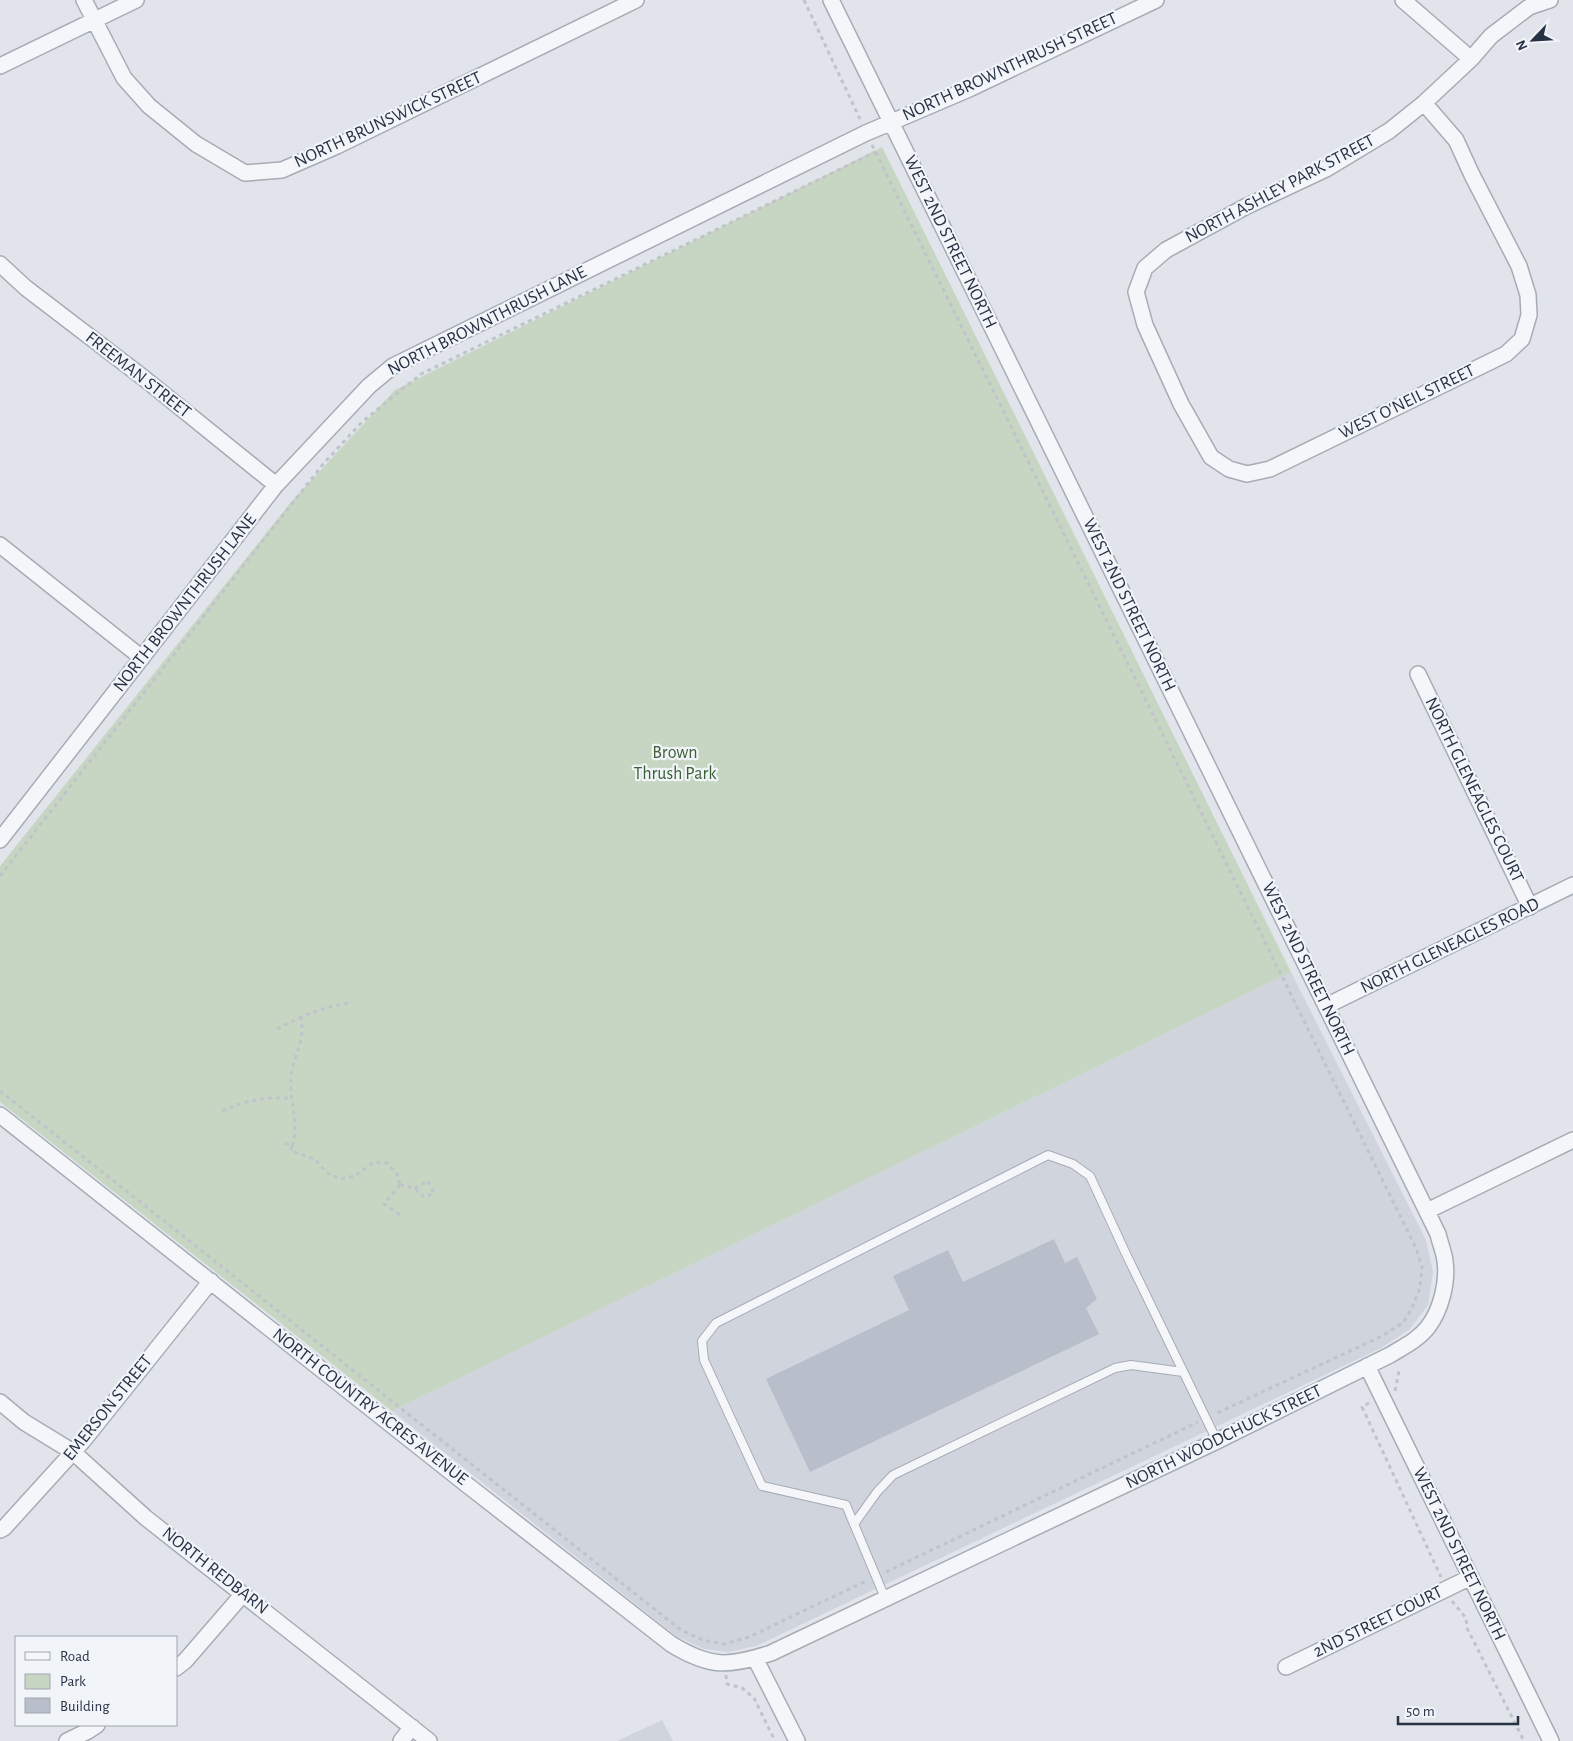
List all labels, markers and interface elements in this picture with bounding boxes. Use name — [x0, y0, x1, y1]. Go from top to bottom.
street label: NORTH BROWNTHRUSH STREET — [900, 9, 1120, 125]
north arrow — [1508, 15, 1558, 65]
text: N — [1514, 38, 1531, 52]
street label: NORTH BRUNSWICK STREET — [292, 69, 484, 171]
street label: NORTH ASHLEY PARK STREET — [1182, 131, 1378, 247]
street label: WEST 2ND STREET NORTH — [900, 153, 1000, 331]
street label: NORTH BROWNTHRUSH LANE — [385, 263, 589, 379]
street label: FREEMAN STREET — [82, 328, 194, 422]
street label: WEST O'NEIL STREET — [1336, 361, 1478, 443]
street label: NORTH BROWNTHRUSH LANE — [110, 510, 260, 695]
street label: WEST 2ND STREET NORTH — [1079, 516, 1179, 694]
street label: NORTH GLENEAGLES COURT — [1421, 695, 1527, 886]
park label: Brown Thrush Park — [634, 744, 717, 783]
street label: WEST 2ND STREET NORTH — [1258, 880, 1358, 1058]
street label: NORTH GLENEAGLES ROAD — [1358, 895, 1542, 997]
street label: NORTH COUNTRY ACRES AVENUE — [269, 1325, 471, 1489]
street label: EMERSON STREET — [60, 1352, 156, 1464]
street label: NORTH WOODCHUCK STREET — [1123, 1382, 1325, 1492]
street label: WEST 2ND STREET NORTH — [1409, 1465, 1509, 1643]
street label: NORTH REDBARN — [158, 1524, 272, 1618]
street label: 2ND STREET COURT — [1310, 1583, 1446, 1661]
legend — [15, 1636, 178, 1726]
text: Road — [60, 1649, 90, 1664]
text: Park — [60, 1674, 86, 1689]
scale bar — [1398, 1694, 1518, 1726]
text: Building — [60, 1699, 110, 1714]
text: 50 m — [1406, 1704, 1435, 1719]

